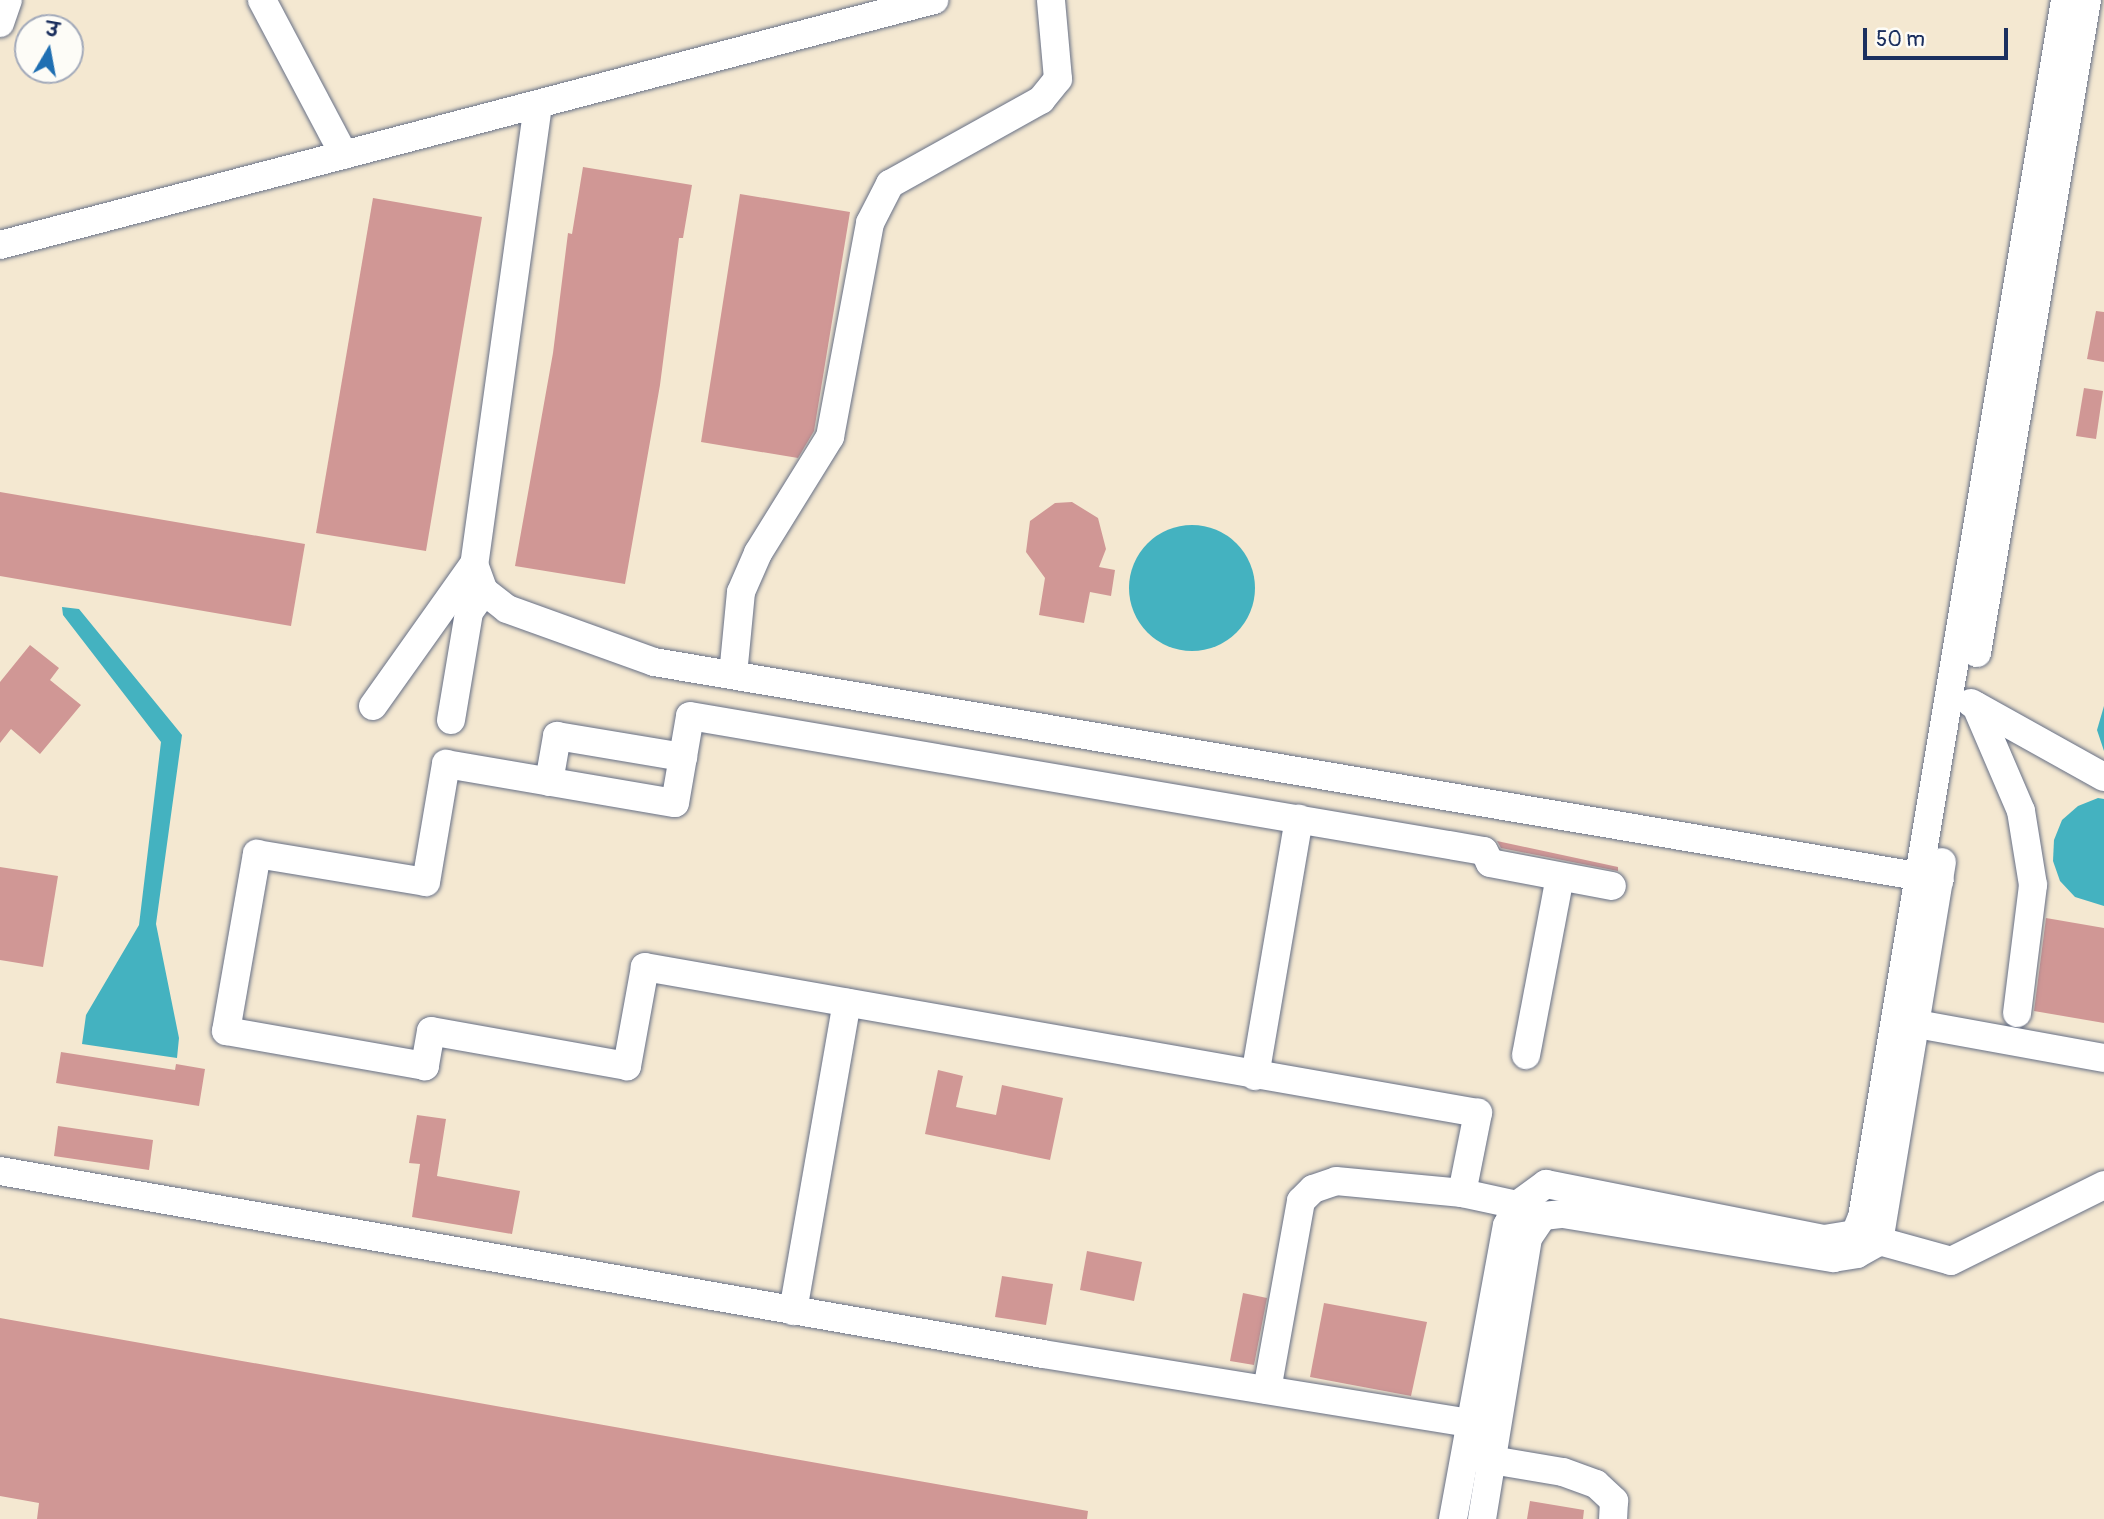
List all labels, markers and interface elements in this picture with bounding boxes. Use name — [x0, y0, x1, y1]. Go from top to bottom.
north arrow — [14, 14, 84, 84]
scale bar — [1866, 14, 2011, 58]
text: उ — [44, 17, 61, 43]
text: 50 m — [1876, 26, 1925, 53]

